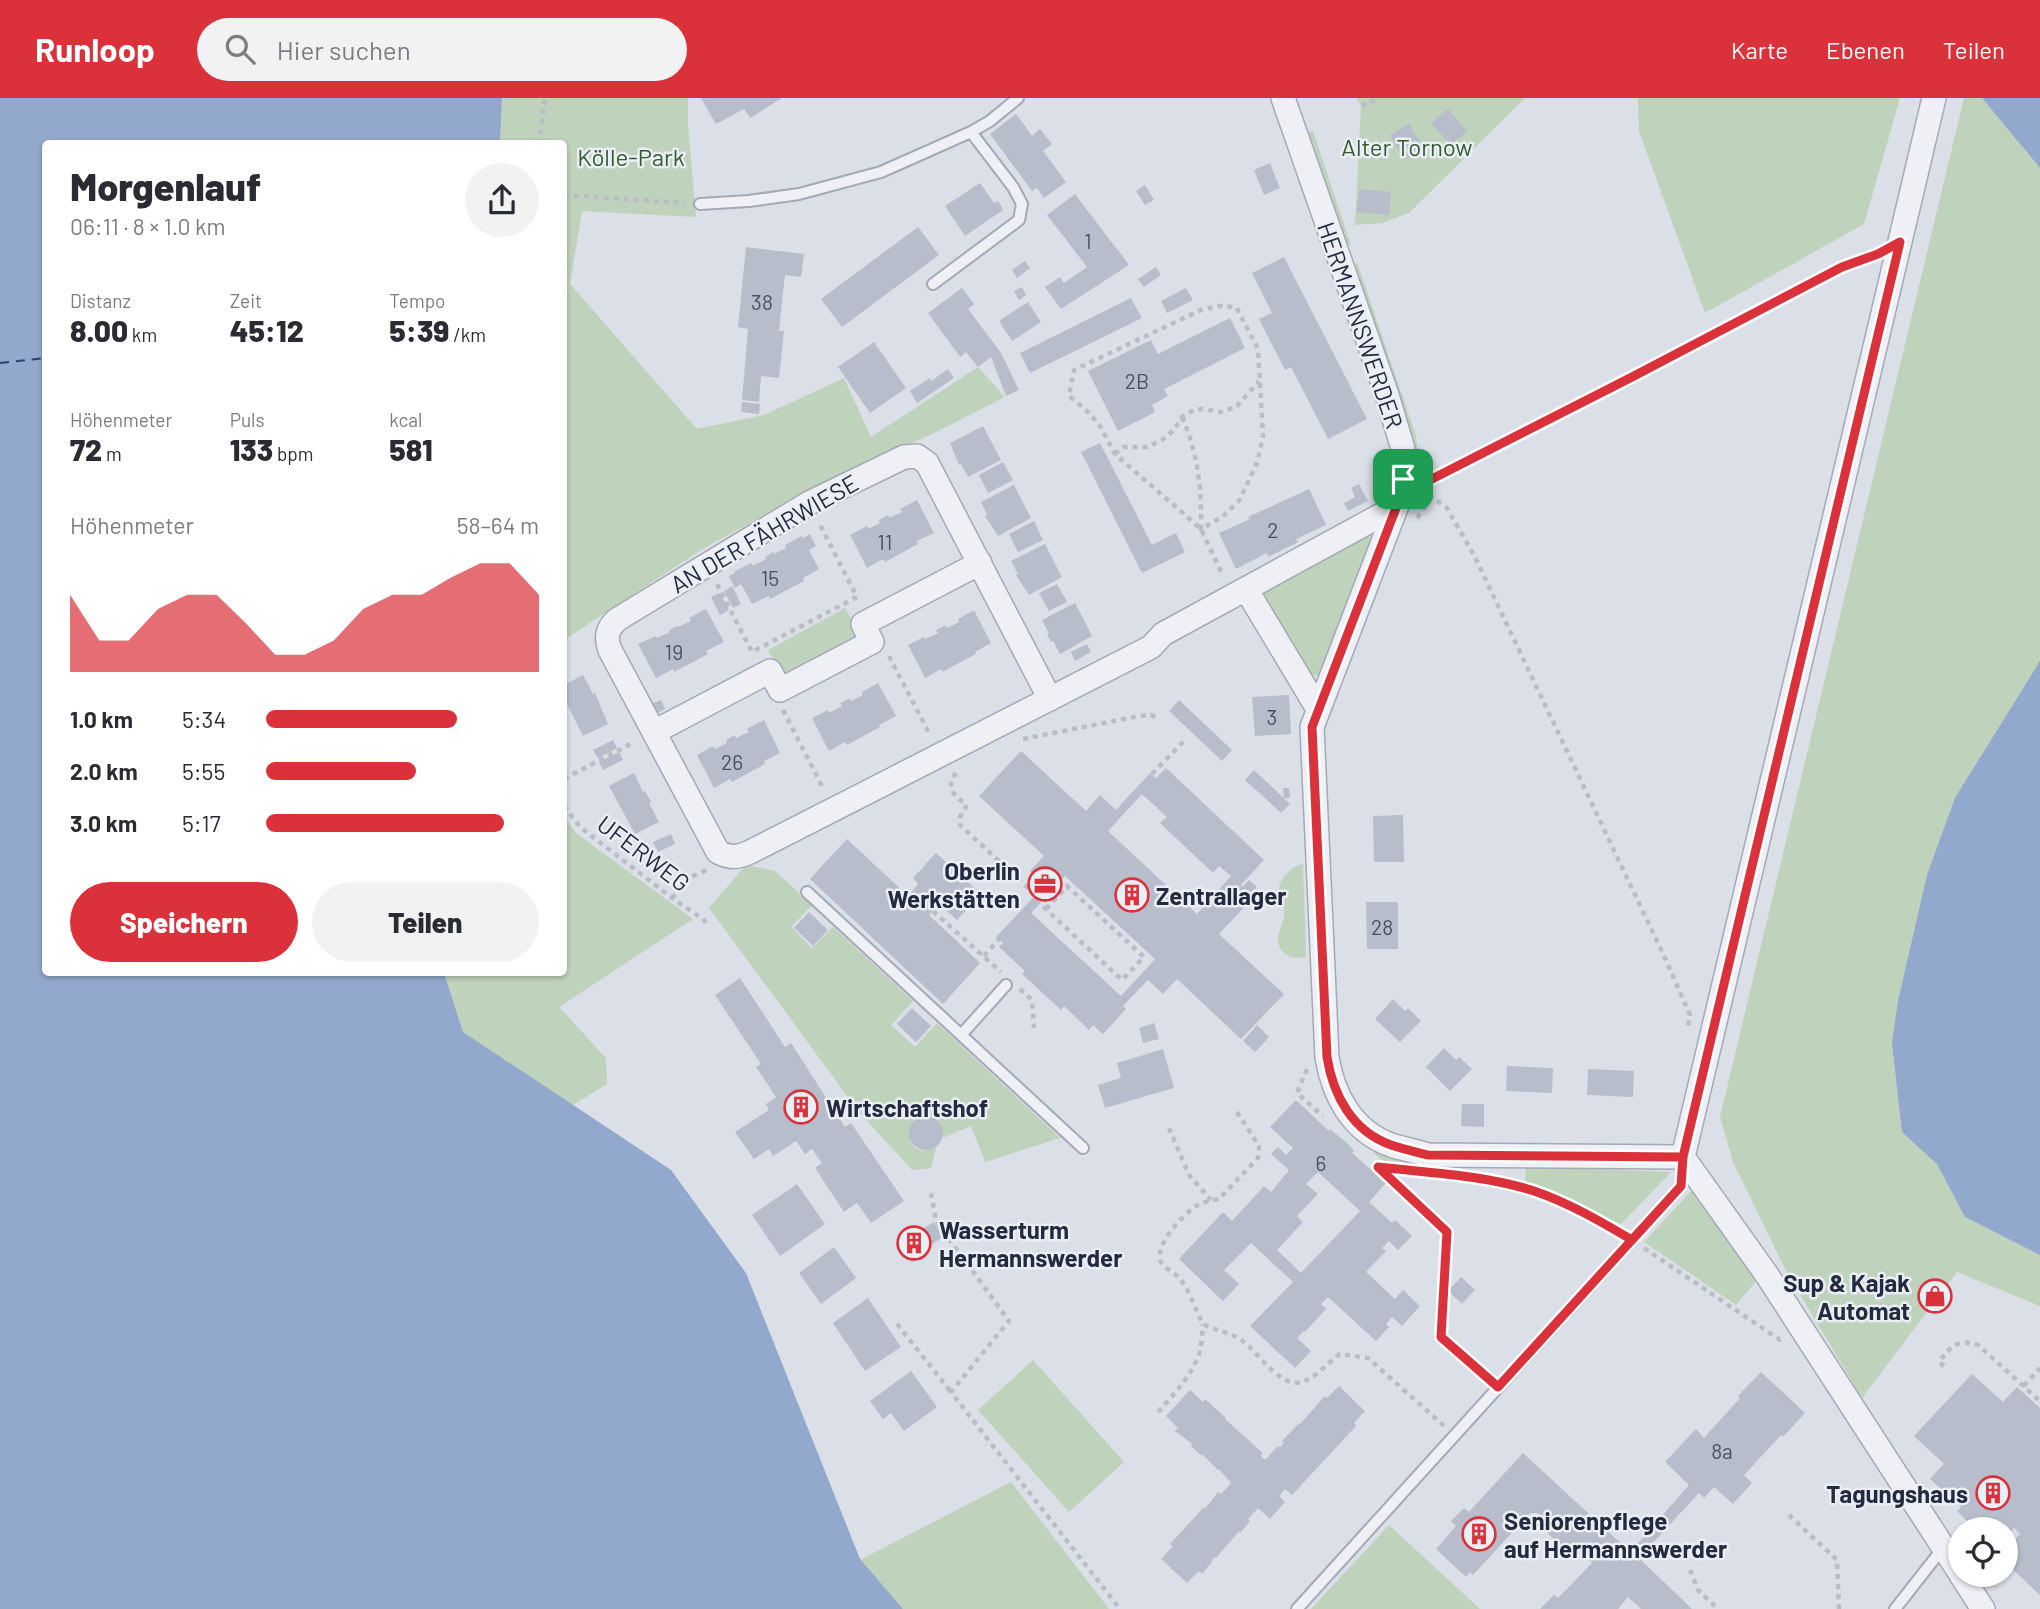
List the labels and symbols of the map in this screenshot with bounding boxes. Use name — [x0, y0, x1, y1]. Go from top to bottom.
park label: Alter Tornow — [1341, 132, 1473, 161]
park label: Kölle-Park — [577, 142, 685, 171]
street label: HERMANNSWERDER — [1312, 218, 1410, 432]
house number: 1 — [1084, 228, 1092, 253]
house number: 38 — [751, 289, 773, 314]
house number: 2B — [1125, 368, 1149, 393]
pin — [1373, 449, 1433, 509]
street label: AN DER FÄHRWIESE — [665, 467, 863, 599]
house number: 2 — [1267, 517, 1279, 542]
house number: 11 — [878, 529, 892, 554]
house number: 15 — [761, 565, 779, 590]
house number: 19 — [665, 639, 683, 664]
house number: 3 — [1267, 704, 1277, 729]
house number: 26 — [721, 749, 743, 774]
street label: UFERWEG — [592, 809, 696, 897]
place label: Oberlin Werkstätten — [887, 856, 1020, 913]
office icon: Oberlin Werkstätten — [1026, 865, 1064, 903]
building icon: Zentrallager — [1113, 876, 1151, 914]
place label: Zentrallager — [1156, 881, 1286, 910]
house number: 28 — [1371, 914, 1393, 939]
building icon: Wirtschaftshof — [782, 1088, 820, 1126]
place label: Wirtschaftshof — [826, 1093, 988, 1122]
house number: 6 — [1316, 1150, 1326, 1175]
place label: Wasserturm Hermannswerder — [939, 1215, 1122, 1272]
building icon: Wasserturm Hermannswerder — [895, 1224, 933, 1262]
place label: Sup & Kajak Automat — [1783, 1268, 1910, 1325]
shop icon: Sup & Kajak Automat — [1916, 1277, 1954, 1315]
house number: 8a — [1711, 1438, 1733, 1463]
building icon: Tagungshaus — [1974, 1474, 2012, 1512]
place label: Tagungshaus — [1826, 1479, 1968, 1508]
place label: Seniorenpflege auf Hermannswerder — [1504, 1506, 1727, 1563]
building icon: Seniorenpflege auf Hermannswerder — [1460, 1515, 1498, 1553]

